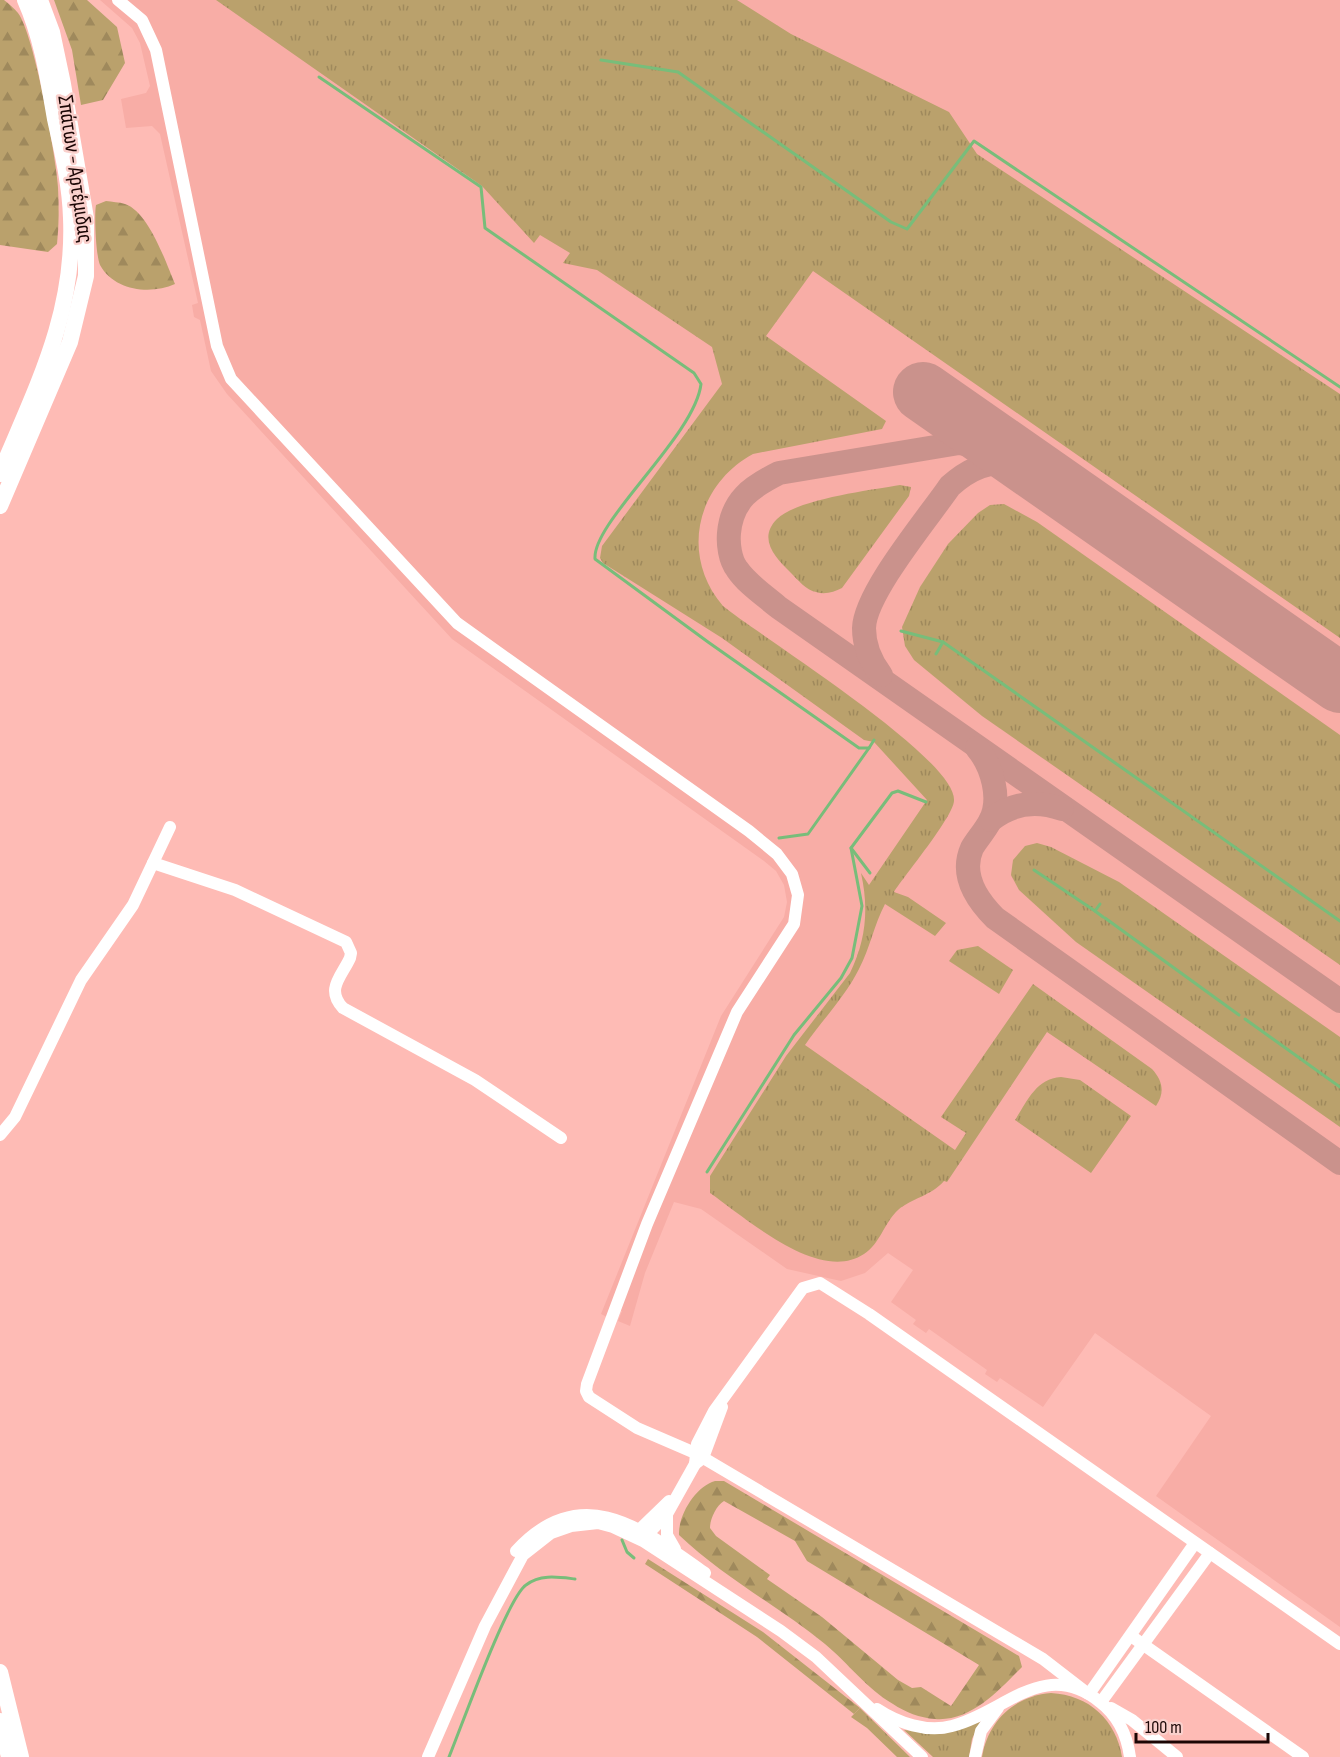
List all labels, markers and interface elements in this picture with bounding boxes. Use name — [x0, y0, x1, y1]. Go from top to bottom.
street label: Σπάτων - Αρτέμιδας — [51, 94, 99, 244]
scale bar — [1136, 1706, 1268, 1744]
text: 100 m — [1145, 1717, 1182, 1738]

